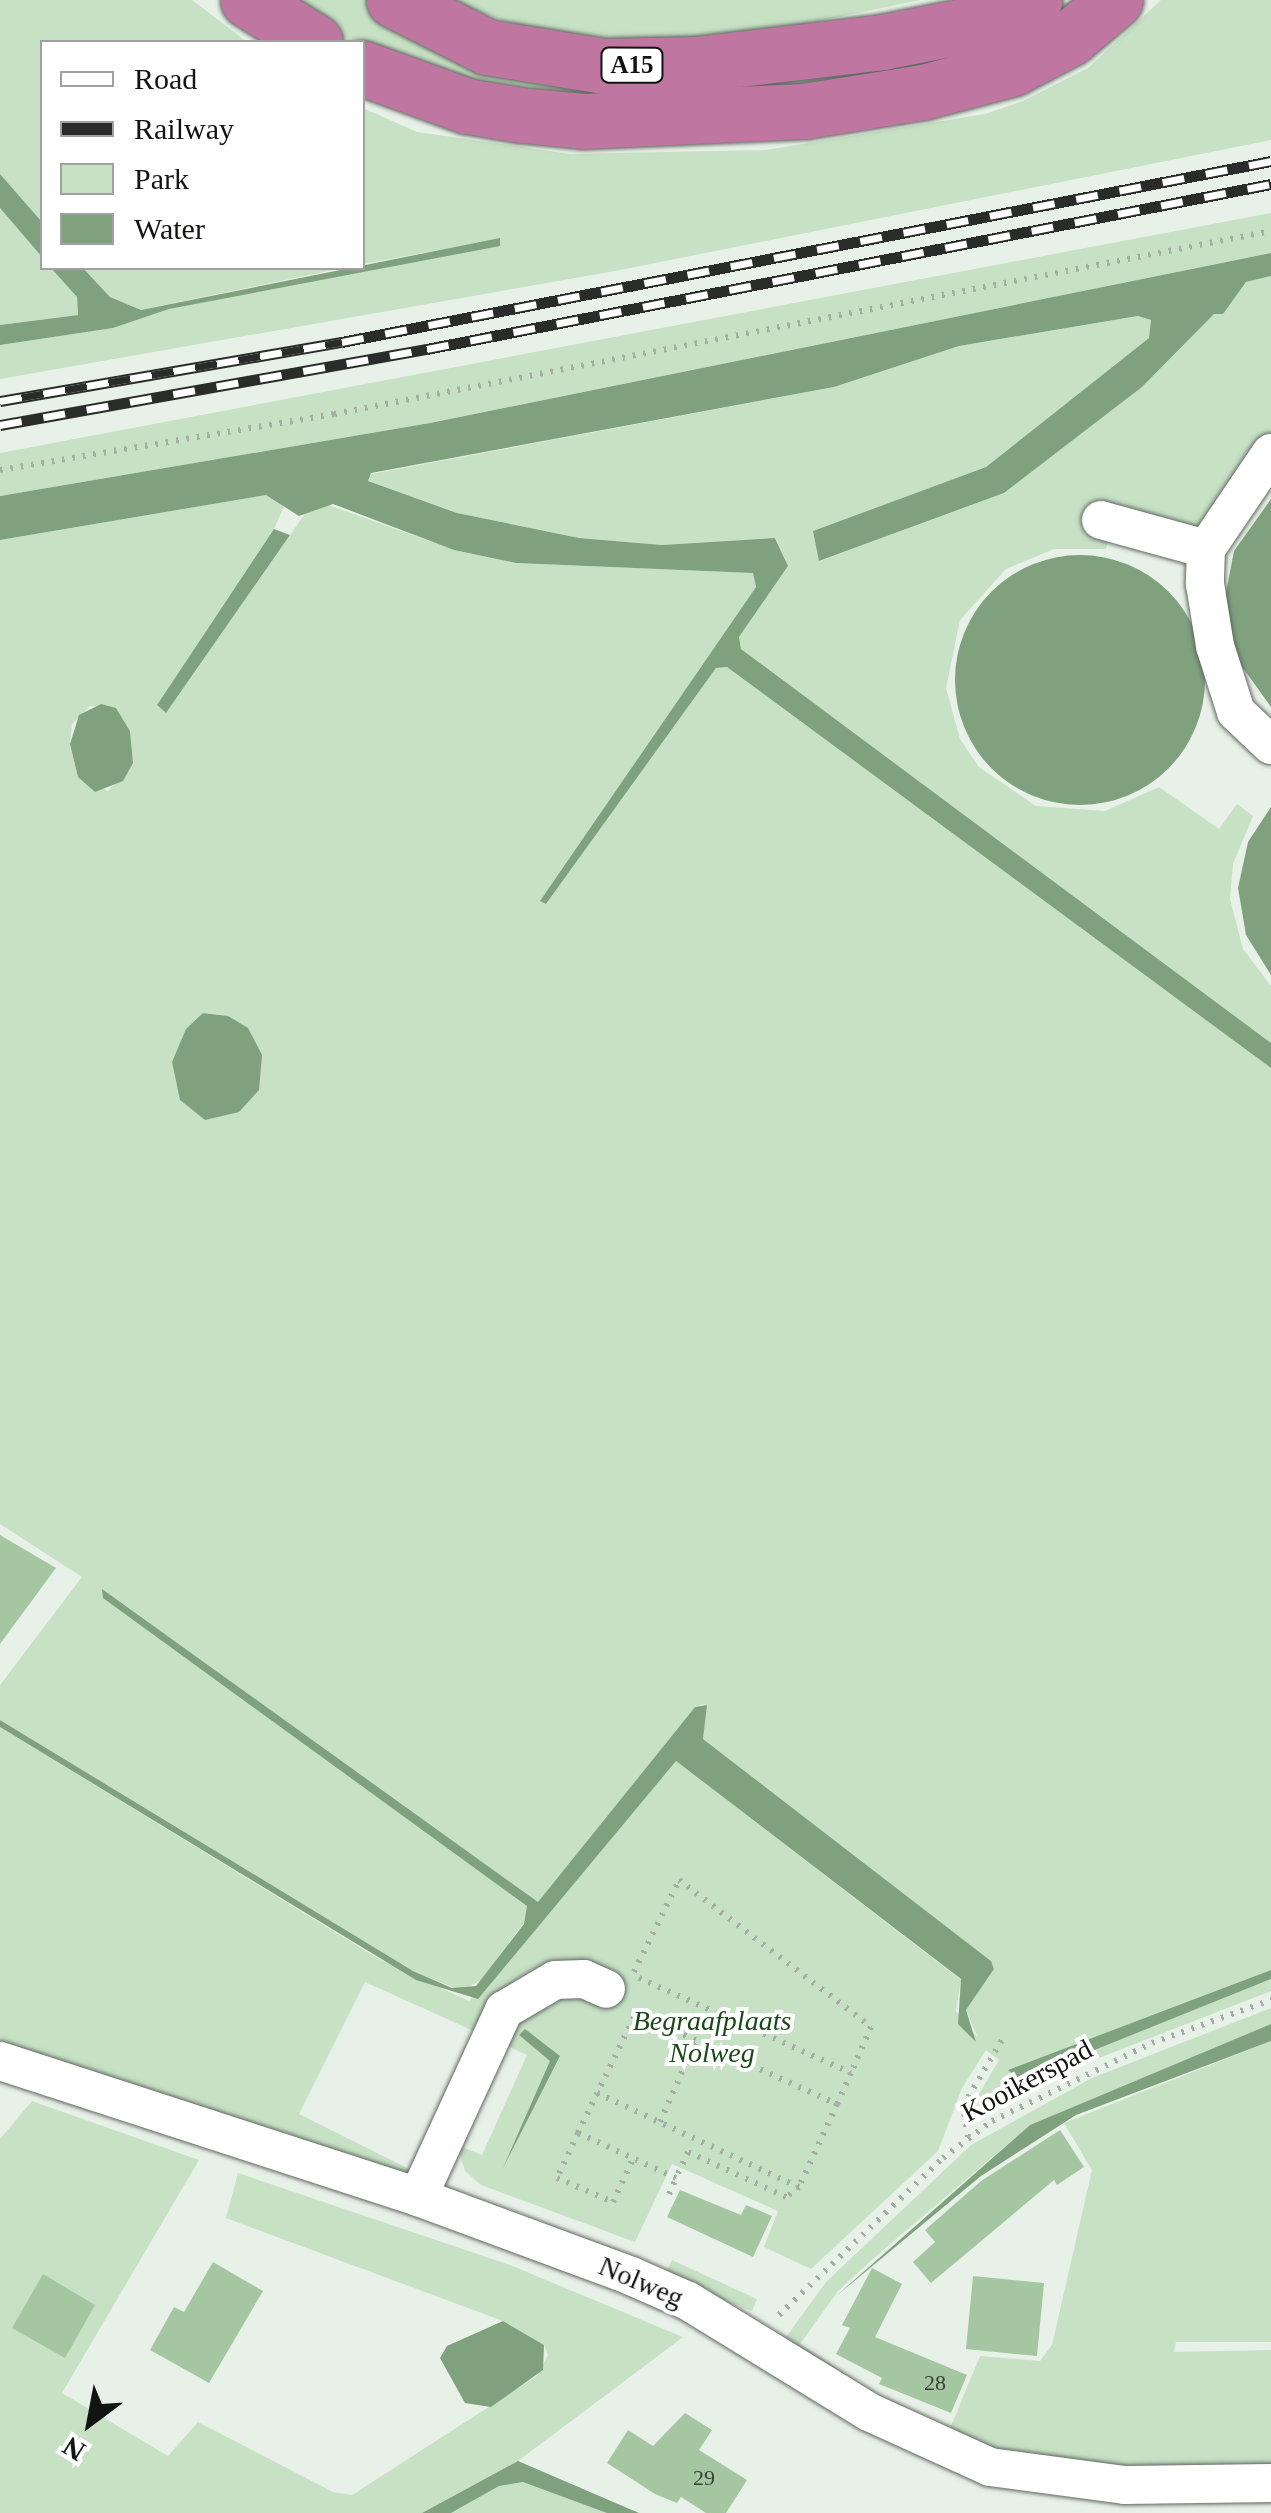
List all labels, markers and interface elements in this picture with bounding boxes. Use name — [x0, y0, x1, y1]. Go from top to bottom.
legend — [40, 40, 365, 270]
road number: A15 — [600, 45, 664, 85]
text: Road — [134, 62, 197, 95]
text: Railway — [134, 112, 234, 145]
text: Park — [134, 162, 189, 195]
text: Water — [134, 212, 205, 245]
park label: Begraafplaats Nolweg — [633, 2004, 791, 2070]
street label: Kooikerspad — [956, 2033, 1098, 2129]
street label: Nolweg — [594, 2249, 688, 2315]
house number: 28 — [924, 2370, 946, 2396]
north arrow — [40, 2373, 140, 2473]
text: N — [57, 2430, 91, 2467]
house number: 29 — [693, 2465, 715, 2491]

